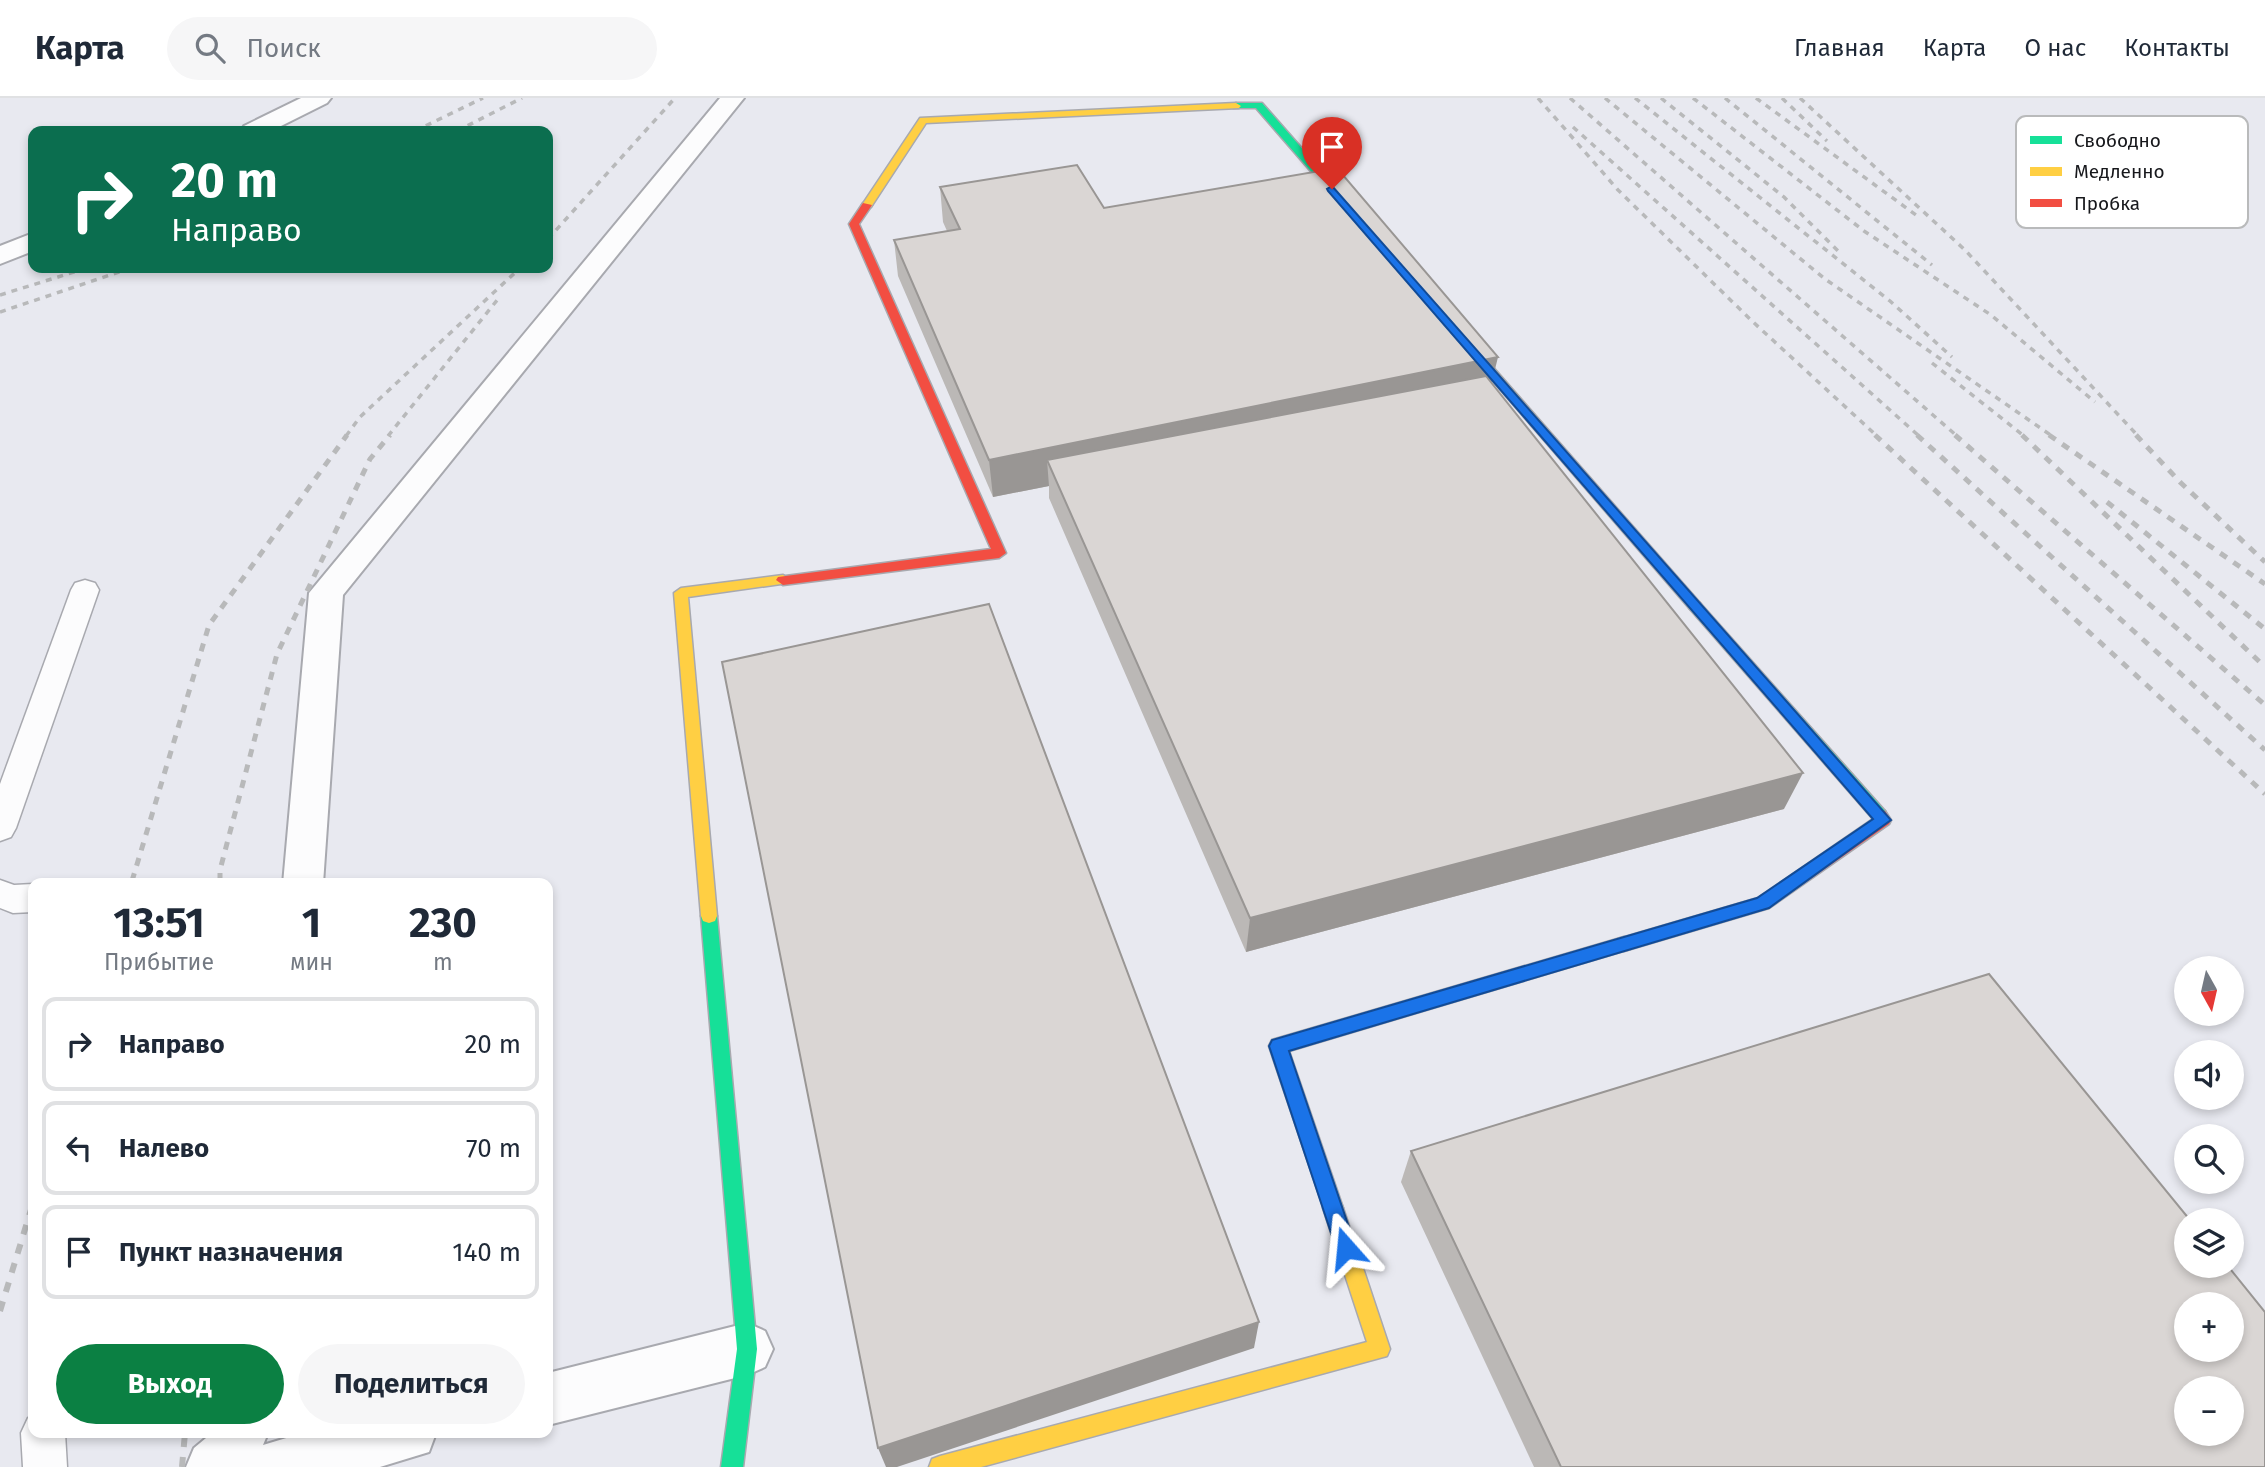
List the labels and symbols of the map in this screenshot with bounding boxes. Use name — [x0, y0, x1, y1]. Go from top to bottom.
legend — [2016, 116, 2248, 228]
pin — [1302, 117, 1362, 189]
text: Свободно — [2074, 129, 2161, 152]
text: Медленно — [2074, 160, 2165, 183]
text: Пробка — [2074, 192, 2140, 215]
north arrow — [2174, 956, 2244, 1026]
position arrow — [1309, 1211, 1383, 1285]

